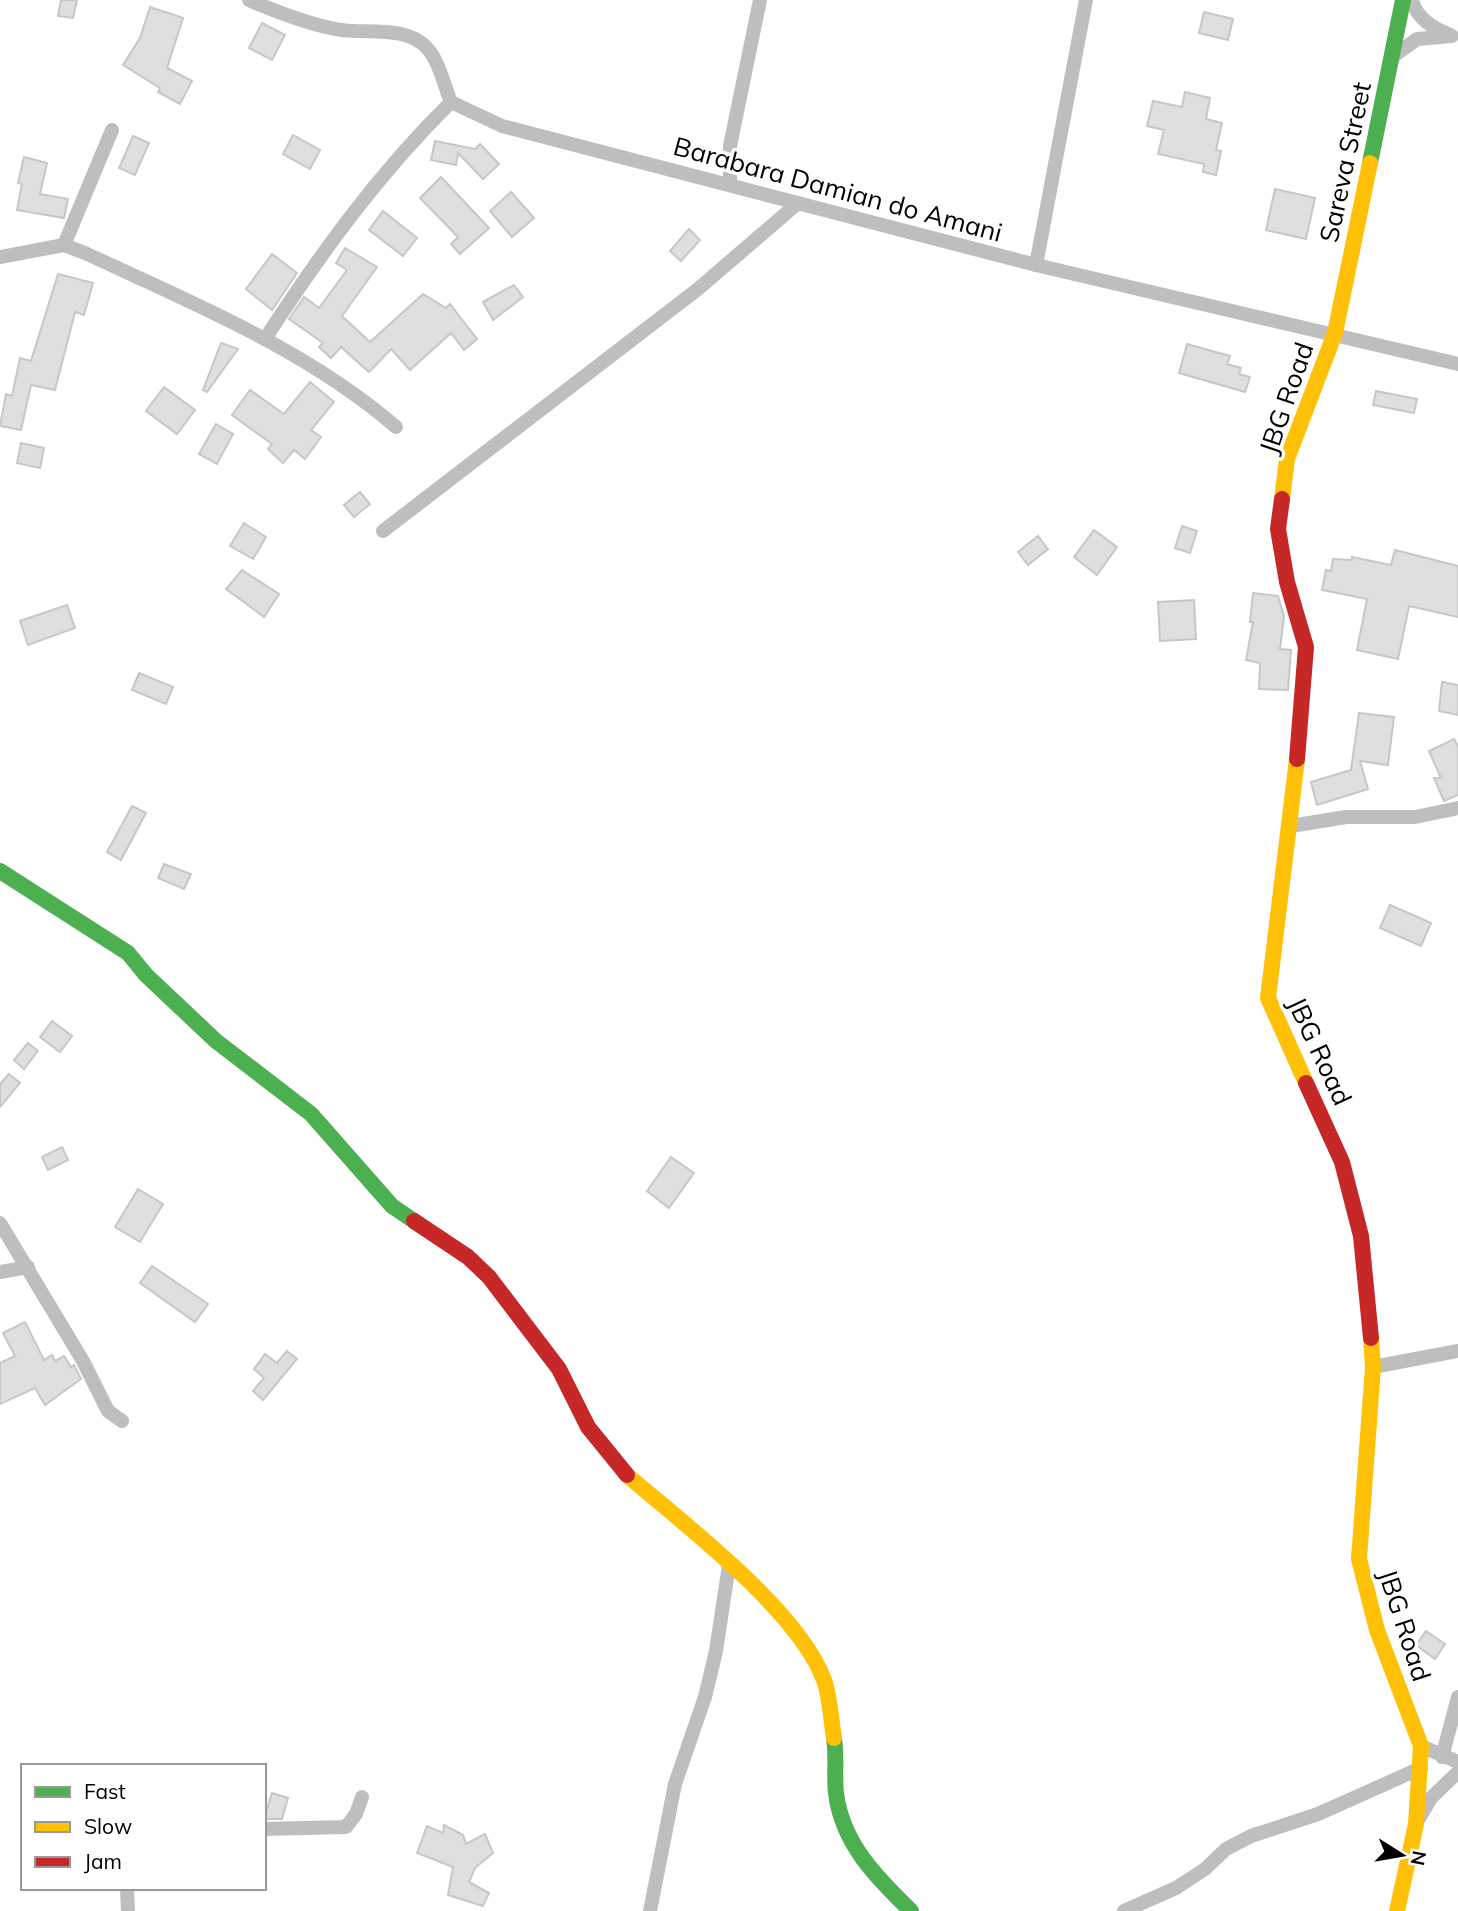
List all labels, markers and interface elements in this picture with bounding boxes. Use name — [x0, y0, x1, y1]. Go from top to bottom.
street label: Sareva Street — [1312, 79, 1378, 245]
street label: Barabara Damian do Amani — [670, 129, 1006, 249]
street label: JBG Road — [1252, 338, 1320, 458]
street label: JBG Road — [1281, 992, 1359, 1110]
street label: JBG Road — [1371, 1565, 1439, 1685]
legend — [21, 1764, 266, 1890]
text: Fast — [84, 1778, 126, 1804]
text: Slow — [84, 1813, 132, 1839]
north arrow — [1367, 1820, 1437, 1890]
text: Jam — [84, 1848, 122, 1874]
text: N — [1406, 1849, 1432, 1868]

